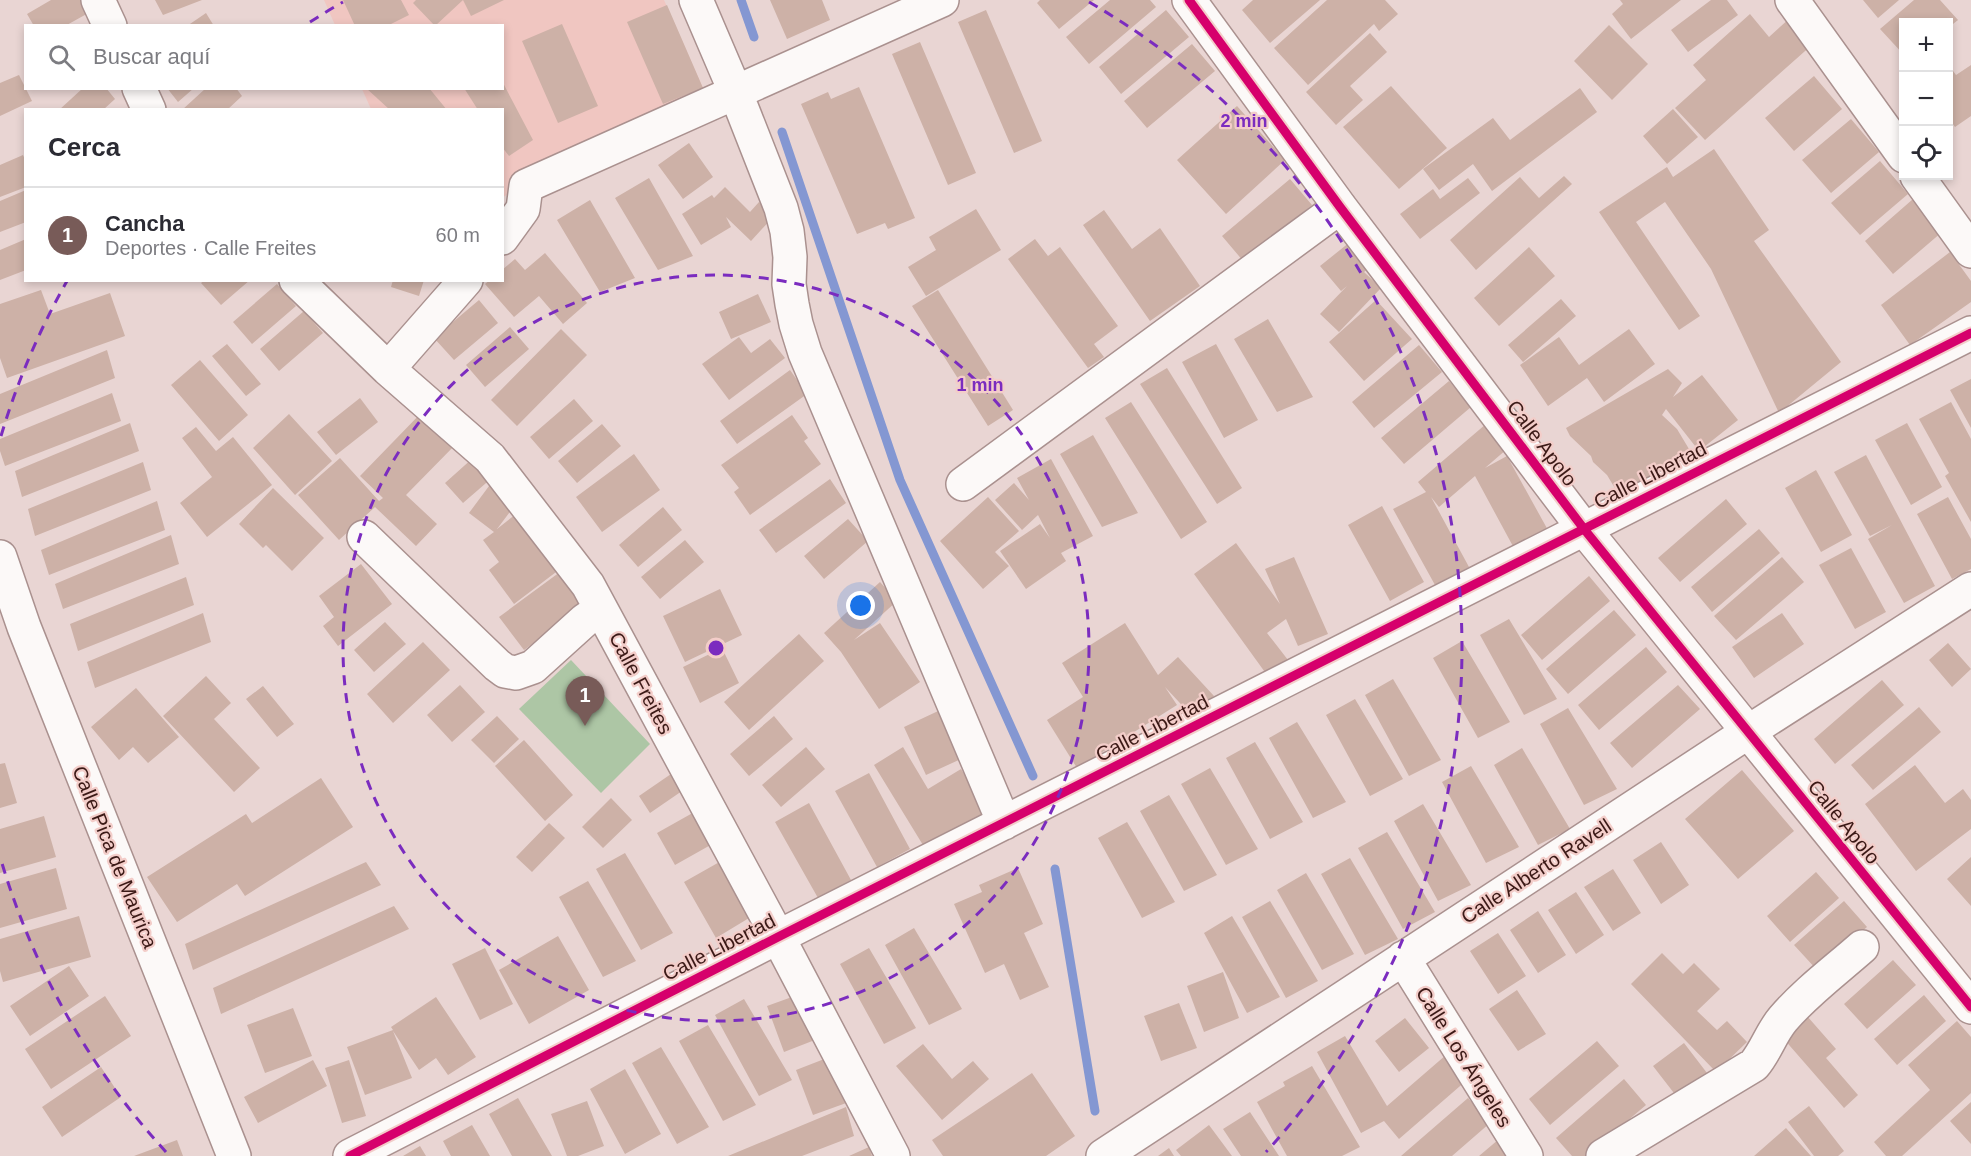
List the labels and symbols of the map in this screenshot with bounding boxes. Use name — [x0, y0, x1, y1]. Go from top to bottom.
text: 2 min — [1220, 111, 1268, 131]
text: 1 min — [956, 375, 1004, 395]
street label: Calle Apolo — [1503, 396, 1581, 490]
street label: Calle Libertad — [1590, 437, 1710, 513]
your location — [846, 591, 875, 620]
street label: Calle Freites — [605, 628, 677, 738]
centre of rings — [706, 638, 726, 658]
pin: 1 — [566, 676, 604, 726]
street label: Calle Libertad — [1092, 690, 1212, 766]
street label: Calle Pica de Maurica — [68, 763, 162, 952]
street label: Calle Apolo — [1804, 776, 1884, 868]
street label: Calle Alberto Ravell — [1457, 814, 1615, 928]
street label: Calle Libertad — [659, 909, 779, 985]
street label: Calle Los Ángeles — [1412, 983, 1516, 1131]

